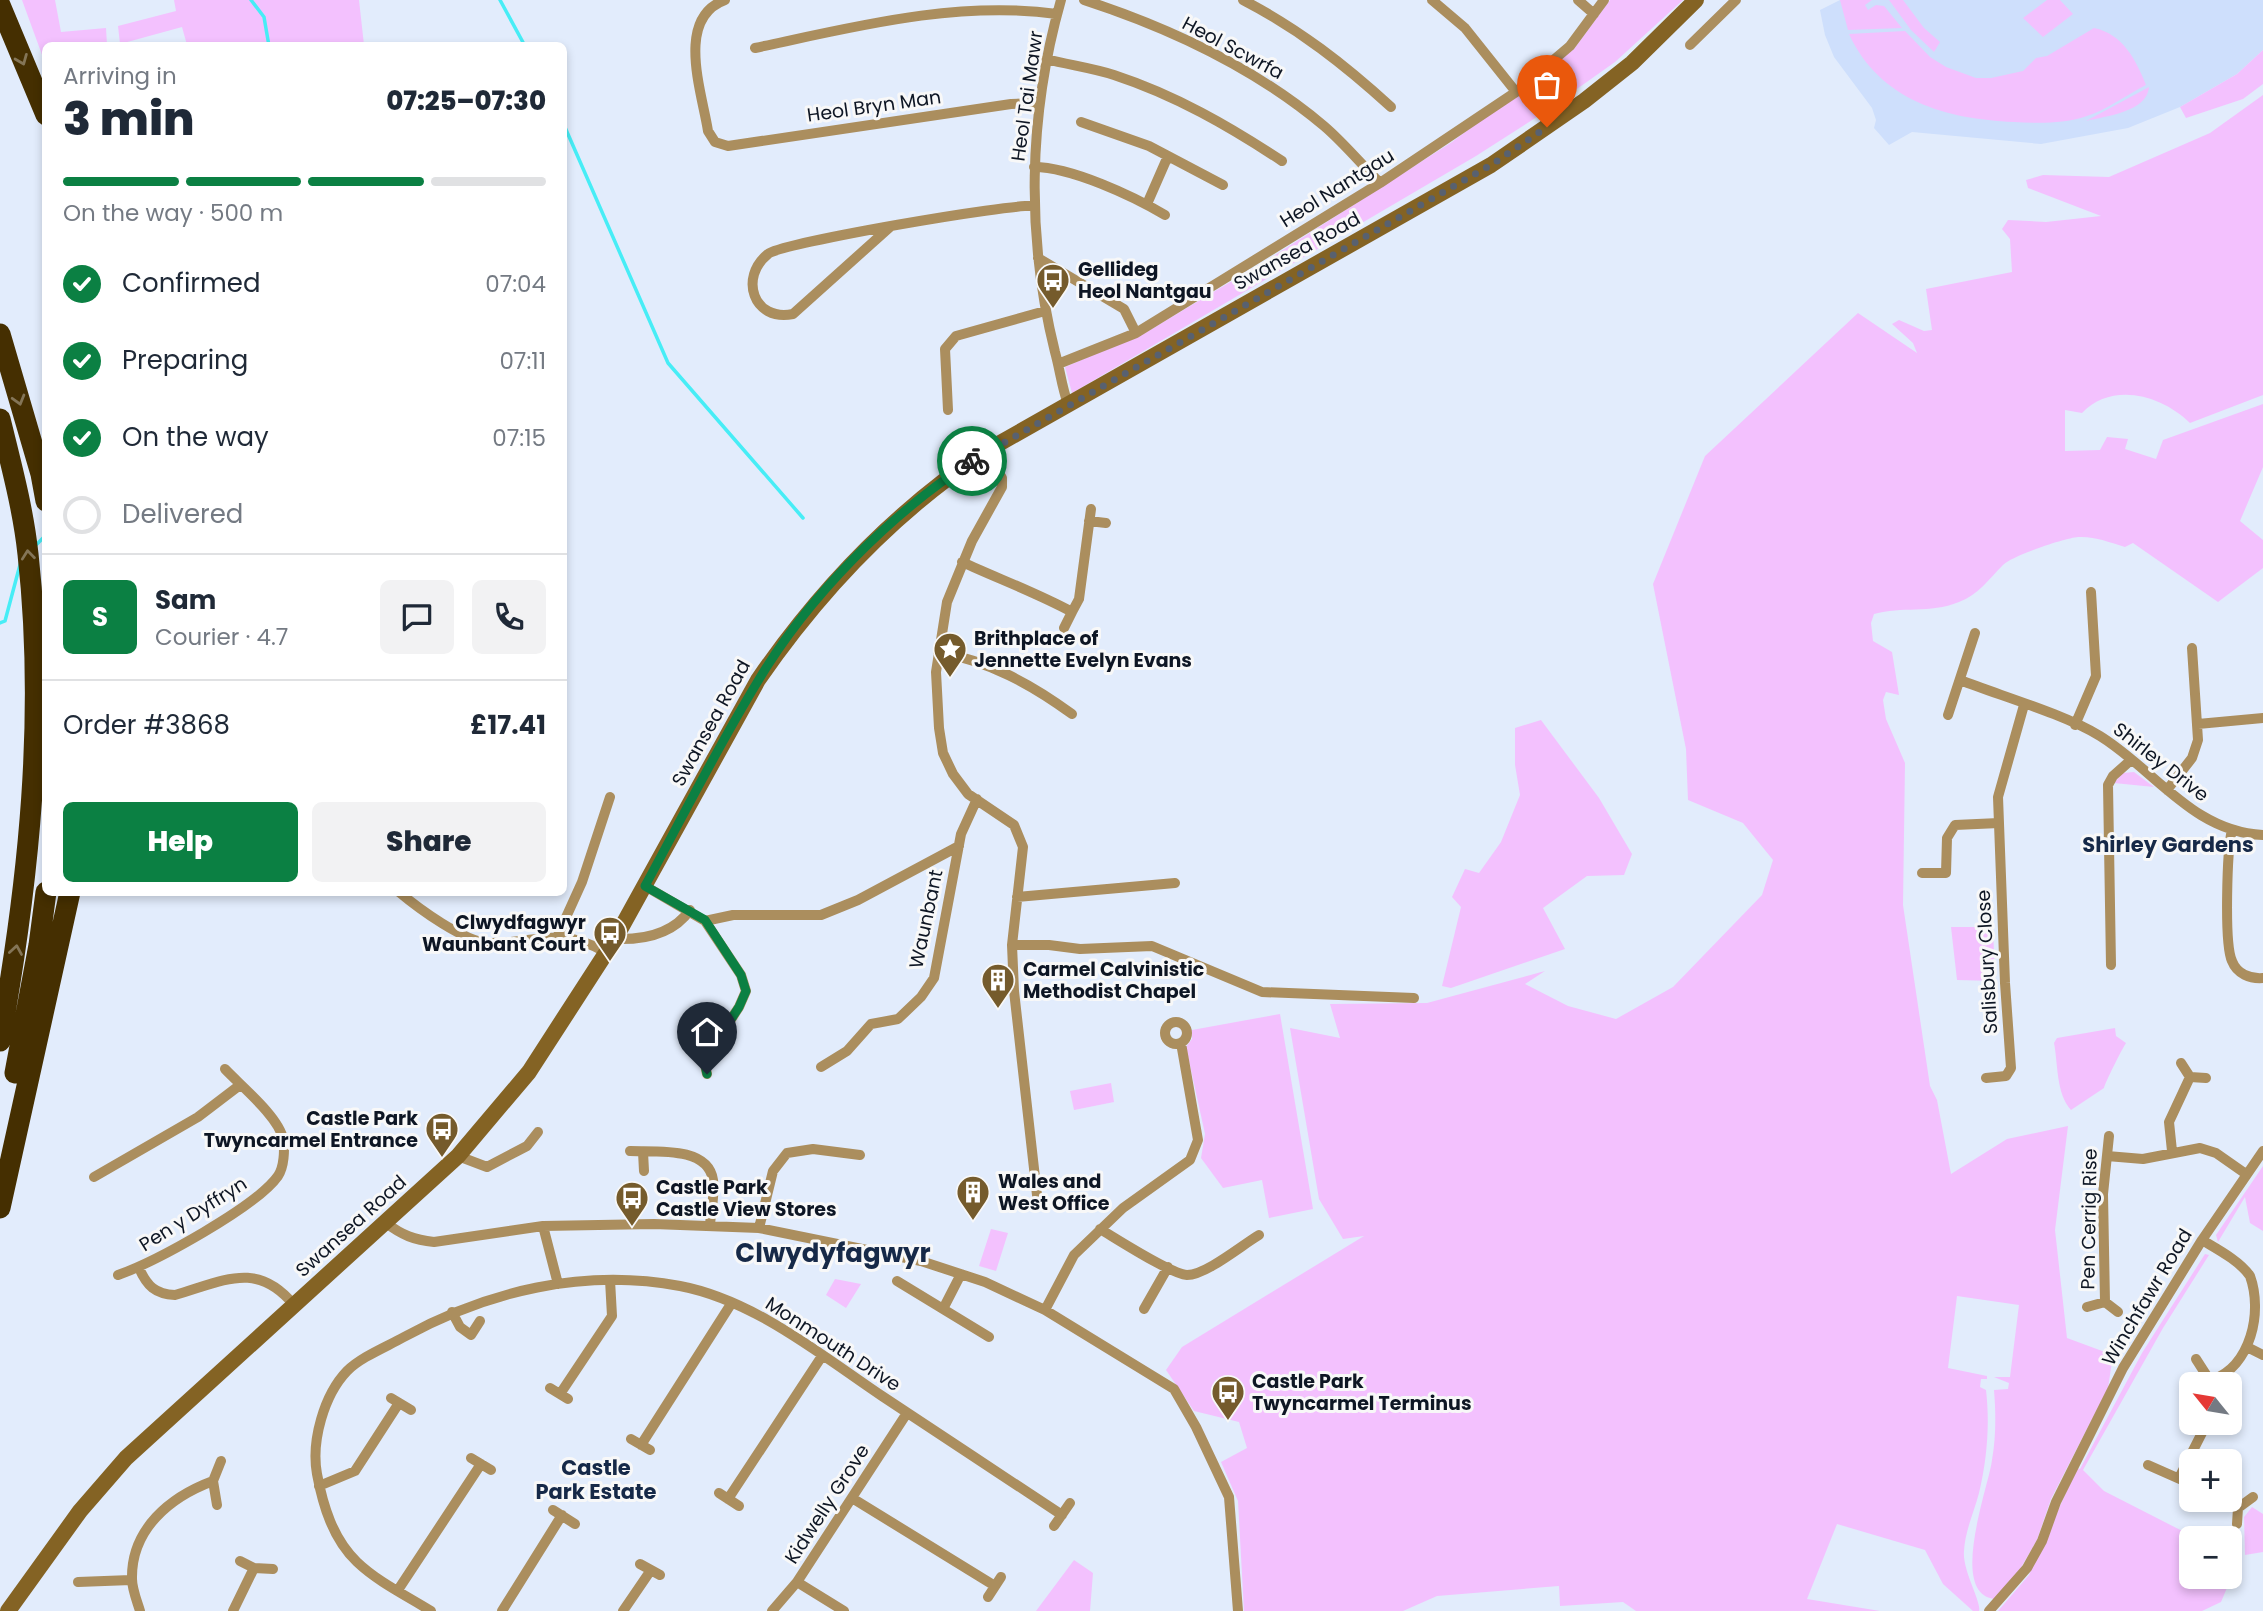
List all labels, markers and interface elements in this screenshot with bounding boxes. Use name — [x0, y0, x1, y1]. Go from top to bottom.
street label: Heol Scwrfa — [1178, 10, 1288, 86]
street label: Heol Tai Mawr — [1004, 29, 1050, 163]
one-way arrow — [14, 53, 28, 65]
pin — [1517, 55, 1577, 127]
text: Arriving in — [63, 60, 177, 92]
icon: bag — [1528, 66, 1566, 104]
text: 07:25–07:30 — [386, 83, 546, 119]
street label: Heol Bryn Man — [805, 83, 943, 129]
text: 3 min — [63, 87, 195, 151]
street label: Heol Nantgau — [1275, 142, 1399, 234]
text: On the way · 500 m — [63, 197, 283, 229]
street label: Swansea Road — [1229, 205, 1365, 297]
place label: Gellideg Heol Nantgau — [1078, 256, 1212, 305]
bus stop icon: Gellideg Heol Nantgau — [1034, 261, 1072, 310]
icon: check — [63, 265, 101, 303]
text: Confirmed — [122, 265, 260, 301]
text: 07:04 — [485, 268, 546, 300]
icon: check — [63, 342, 101, 380]
text: Preparing — [122, 342, 248, 378]
text: 07:11 — [499, 345, 546, 377]
one-way arrow — [11, 393, 26, 405]
icon: check — [63, 419, 101, 457]
text: On the way — [122, 419, 269, 455]
text: 07:15 — [492, 422, 546, 454]
courier — [937, 426, 1007, 496]
icon: bike — [953, 442, 991, 480]
text: Delivered — [122, 496, 243, 532]
one-way arrow — [20, 549, 35, 561]
button: chat — [380, 580, 454, 654]
button: phone — [472, 580, 546, 654]
text: Sam — [155, 582, 216, 618]
text: S — [92, 599, 108, 635]
text: Courier · 4.7 — [155, 621, 288, 653]
place label: Brithplace of Jennette Evelyn Evans — [974, 625, 1192, 674]
place icon: Brithplace of Jennette Evelyn Evans — [931, 630, 969, 679]
street label: Swansea Road — [665, 655, 757, 791]
text: Order #3868 — [63, 707, 230, 743]
text: £17.41 — [470, 707, 546, 743]
street label: Shirley Drive — [2107, 716, 2215, 808]
button: Help — [63, 802, 298, 882]
button: Share — [312, 802, 546, 882]
district label: Shirley Gardens — [2082, 830, 2254, 859]
street label: Waunbant — [902, 867, 950, 971]
street label: Salisbury Close — [1970, 889, 2004, 1035]
place label: Clwydfagwyr Waunbant Court — [422, 909, 586, 958]
bus stop icon: Clwydfagwyr Waunbant Court — [591, 914, 629, 963]
one-way arrow — [8, 944, 23, 956]
place label: Carmel Calvinistic Methodist Chapel — [1023, 956, 1204, 1005]
building icon: Carmel Calvinistic Methodist Chapel — [979, 961, 1017, 1010]
pin — [677, 1002, 737, 1074]
icon: home — [688, 1013, 726, 1051]
place label: Castle Park Twyncarmel Entrance — [204, 1105, 418, 1154]
bus stop icon: Castle Park Twyncarmel Entrance — [423, 1110, 461, 1159]
street label: Pen Cerrig Rise — [2074, 1148, 2104, 1290]
place label: Wales and West Office — [998, 1168, 1110, 1217]
street label: Swansea Road — [290, 1169, 412, 1283]
street label: Pen y Dyffryn — [134, 1170, 252, 1258]
building icon: Wales and West Office — [954, 1173, 992, 1222]
place label: Castle Park Castle View Stores — [656, 1174, 837, 1223]
bus stop icon: Castle Park Castle View Stores — [613, 1179, 651, 1228]
street label: Winchfawr Road — [2095, 1223, 2199, 1371]
district label: Clwydyfagwyr — [735, 1235, 931, 1271]
street label: Monmouth Drive — [760, 1290, 906, 1398]
place label: Castle Park Twyncarmel Terminus — [1252, 1368, 1472, 1417]
north arrow — [2179, 1372, 2242, 1435]
map controls — [2179, 1372, 2242, 1589]
bus stop icon: Castle Park Twyncarmel Terminus — [1209, 1373, 1247, 1422]
street label: Kidwelly Grove — [778, 1439, 876, 1569]
button: + — [2179, 1449, 2242, 1512]
district label: Castle Park Estate — [535, 1453, 657, 1506]
button: − — [2179, 1526, 2242, 1589]

